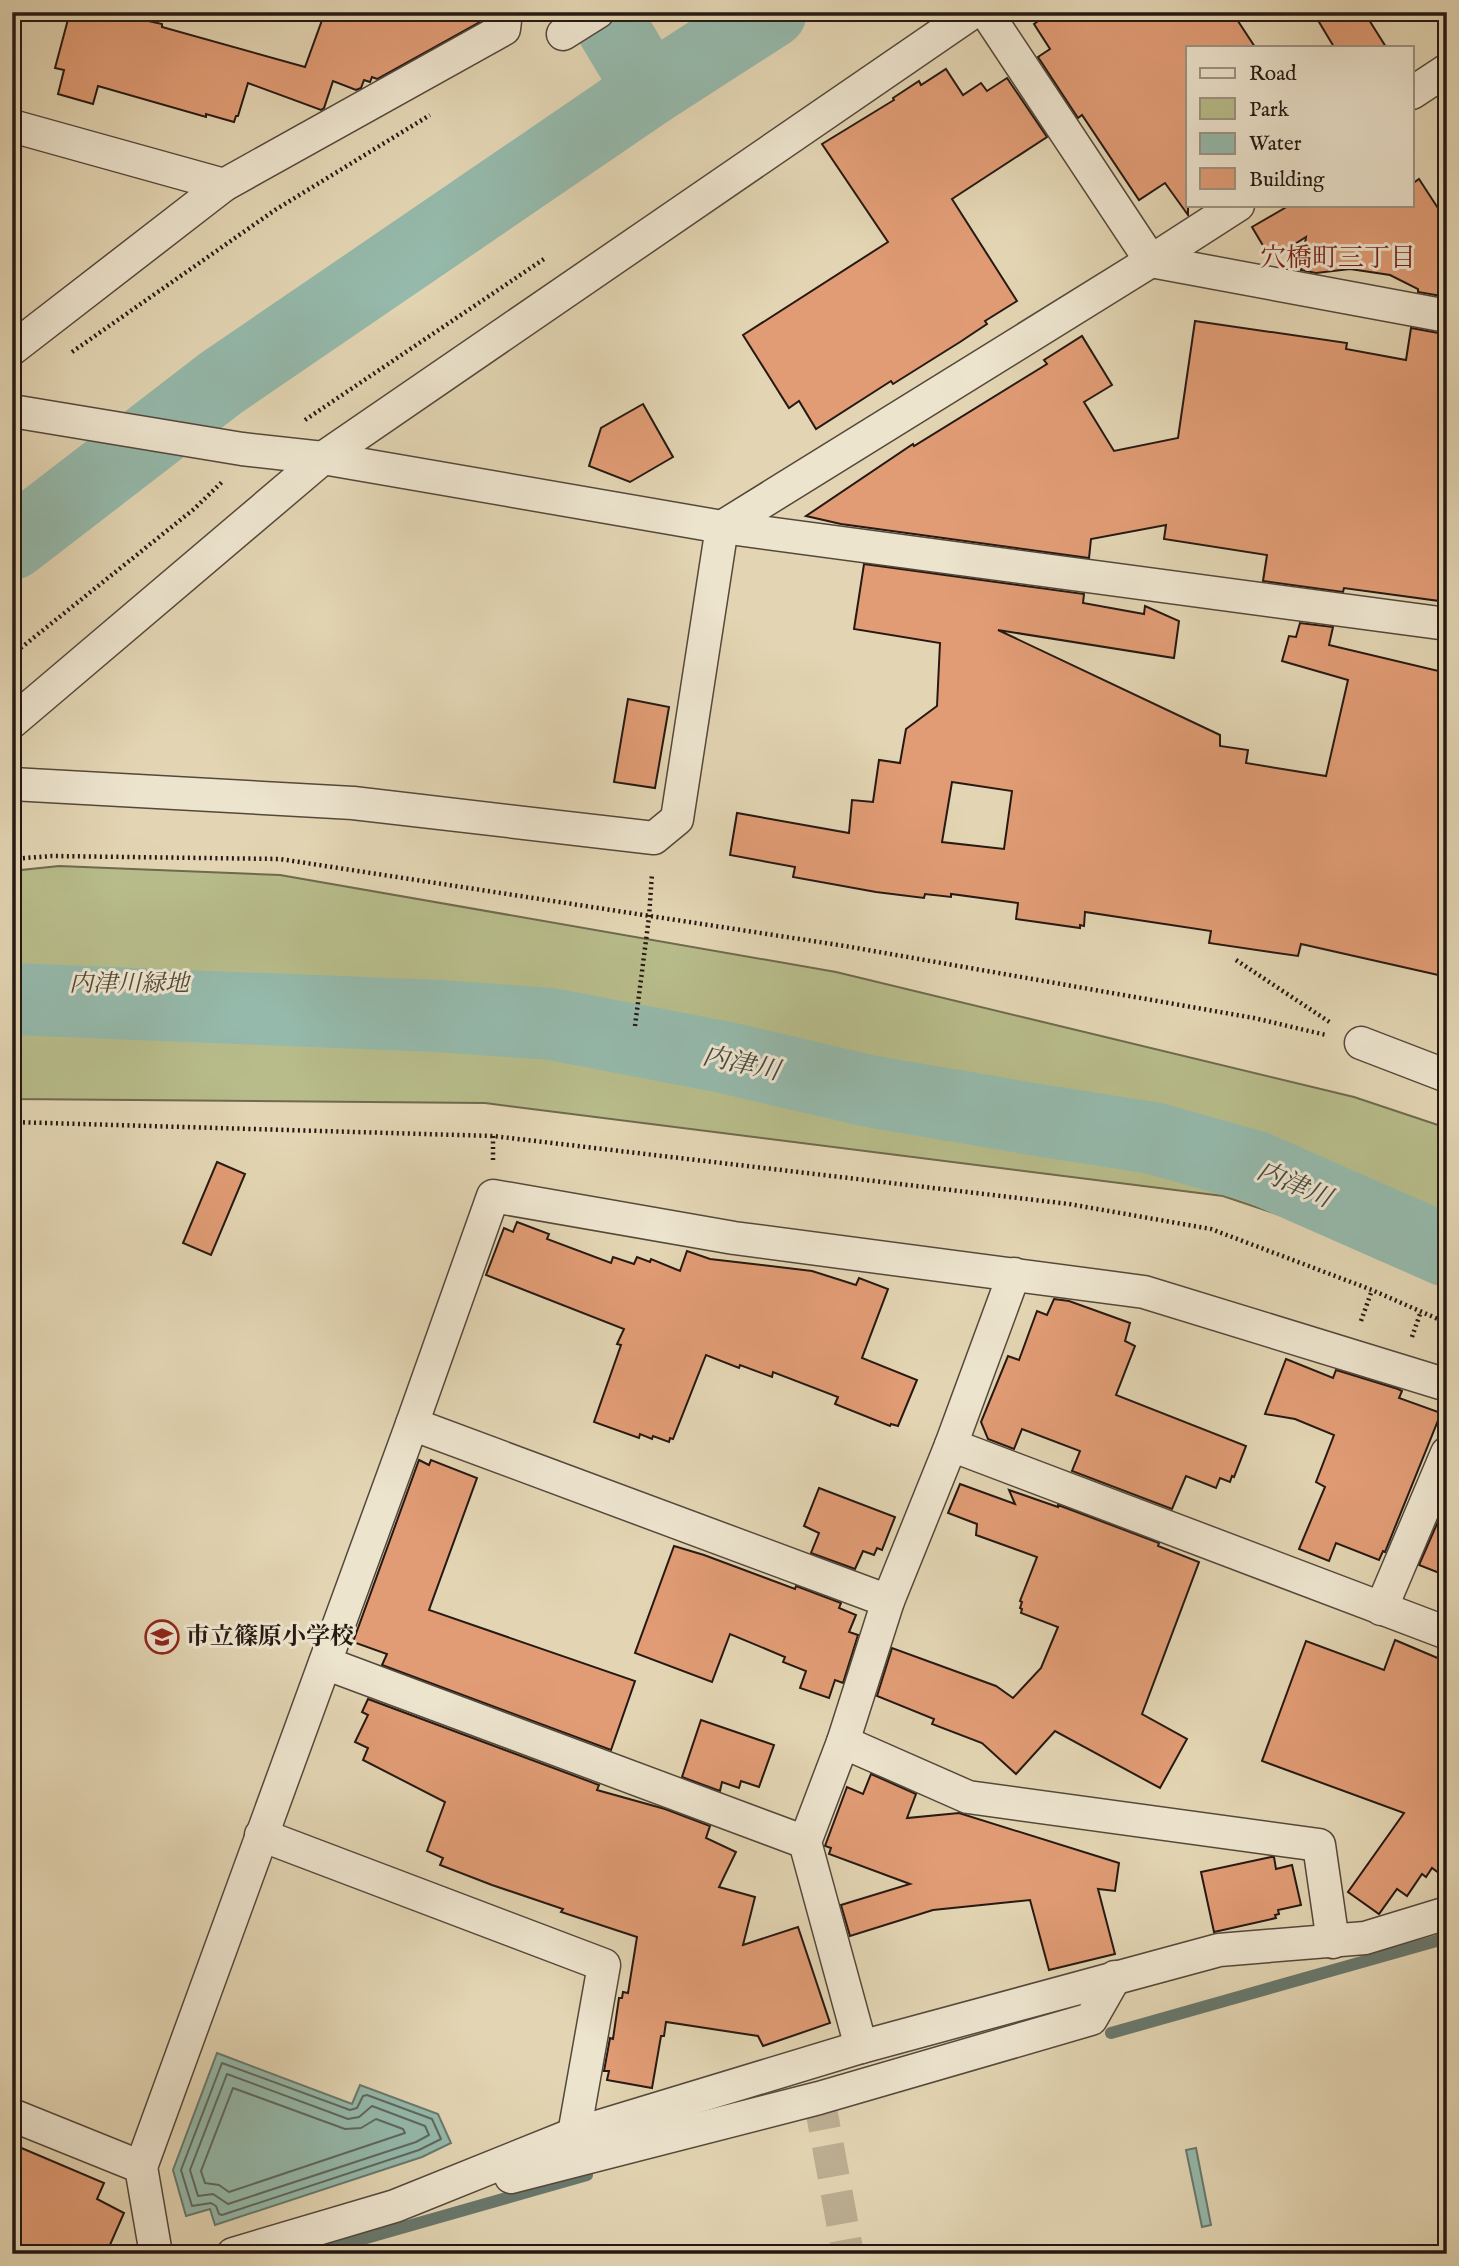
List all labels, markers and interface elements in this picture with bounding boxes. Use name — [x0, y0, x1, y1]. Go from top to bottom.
legend — [1186, 46, 1414, 206]
text: Road — [1249, 61, 1297, 88]
text: Park — [1249, 97, 1290, 124]
text: Water — [1249, 131, 1302, 158]
text: Building — [1249, 167, 1325, 194]
district label: 穴橋町三丁目 — [1260, 242, 1416, 275]
park label: 内津川緑地 — [69, 969, 192, 1000]
water label: 内津川 — [699, 1040, 786, 1089]
water label: 内津川 — [1252, 1155, 1339, 1217]
school or university icon: 市立篠原小学校 — [143, 1618, 181, 1656]
place label: 市立篠原小学校 — [186, 1622, 354, 1653]

